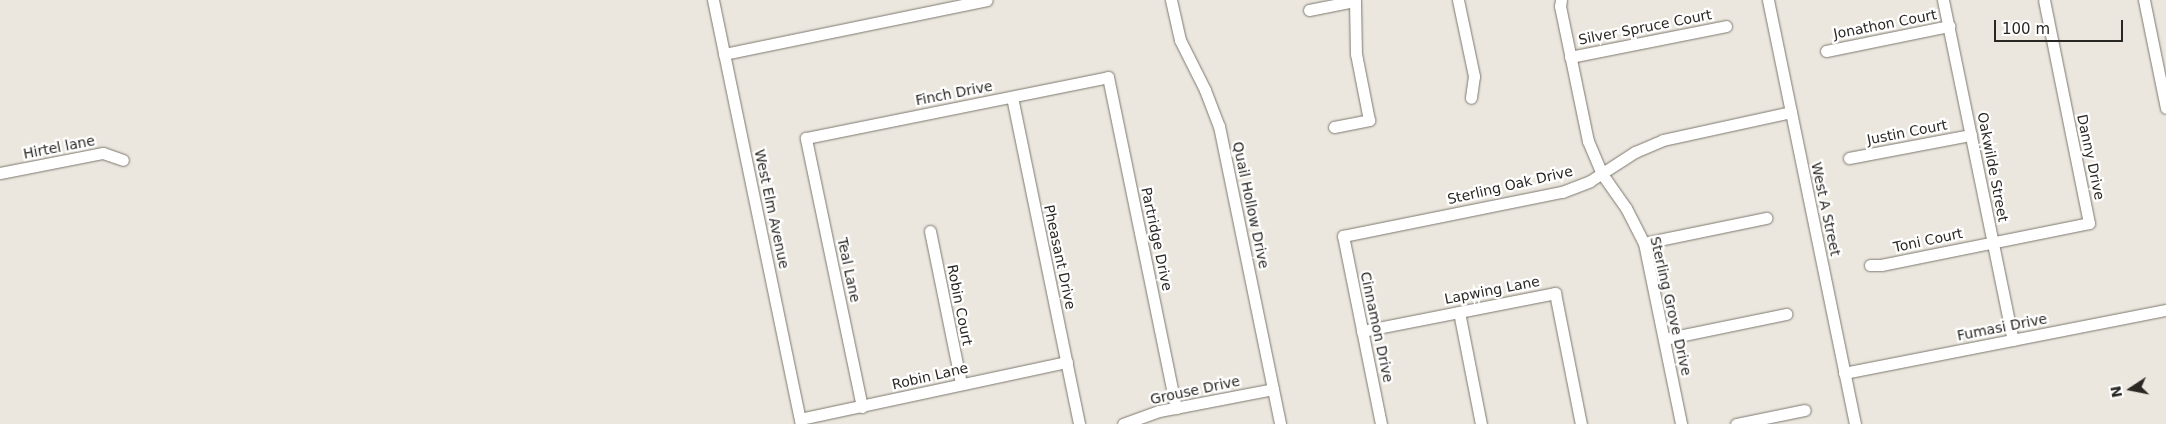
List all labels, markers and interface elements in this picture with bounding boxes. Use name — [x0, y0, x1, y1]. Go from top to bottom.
street label: Silver Spruce Court — [1577, 6, 1713, 48]
street label: Jonathon Court — [1832, 6, 1938, 42]
scale bar — [1996, 10, 2125, 42]
text: 100 m — [2002, 20, 2050, 38]
street label: Finch Drive — [914, 77, 994, 109]
street label: Oakwilde Street — [1974, 111, 2012, 223]
street label: Danny Drive — [2074, 113, 2108, 201]
street label: Justin Court — [1865, 116, 1949, 148]
street label: Hirtel lane — [22, 132, 96, 162]
street label: Quail Hollow Drive — [1229, 140, 1273, 270]
street label: West Elm Avenue — [751, 148, 793, 270]
street label: West A Street — [1808, 161, 1844, 257]
street label: Sterling Oak Drive — [1446, 162, 1574, 208]
street label: Partridge Drive — [1138, 186, 1176, 292]
street label: Pheasant Drive — [1041, 203, 1079, 311]
street label: Toni Court — [1892, 224, 1964, 256]
street label: Sterling Grove Drive — [1647, 235, 1695, 377]
street label: Teal Lane — [834, 236, 864, 304]
street label: Robin Court — [944, 263, 976, 347]
street label: Cinnamon Drive — [1357, 270, 1397, 384]
street label: Lapwing Lane — [1443, 273, 1541, 307]
street label: Fumasi Drive — [1956, 310, 2048, 344]
street label: Robin Lane — [890, 359, 970, 393]
north arrow — [2106, 364, 2156, 414]
street label: Grouse Drive — [1149, 372, 1241, 408]
text: N — [2107, 385, 2125, 399]

